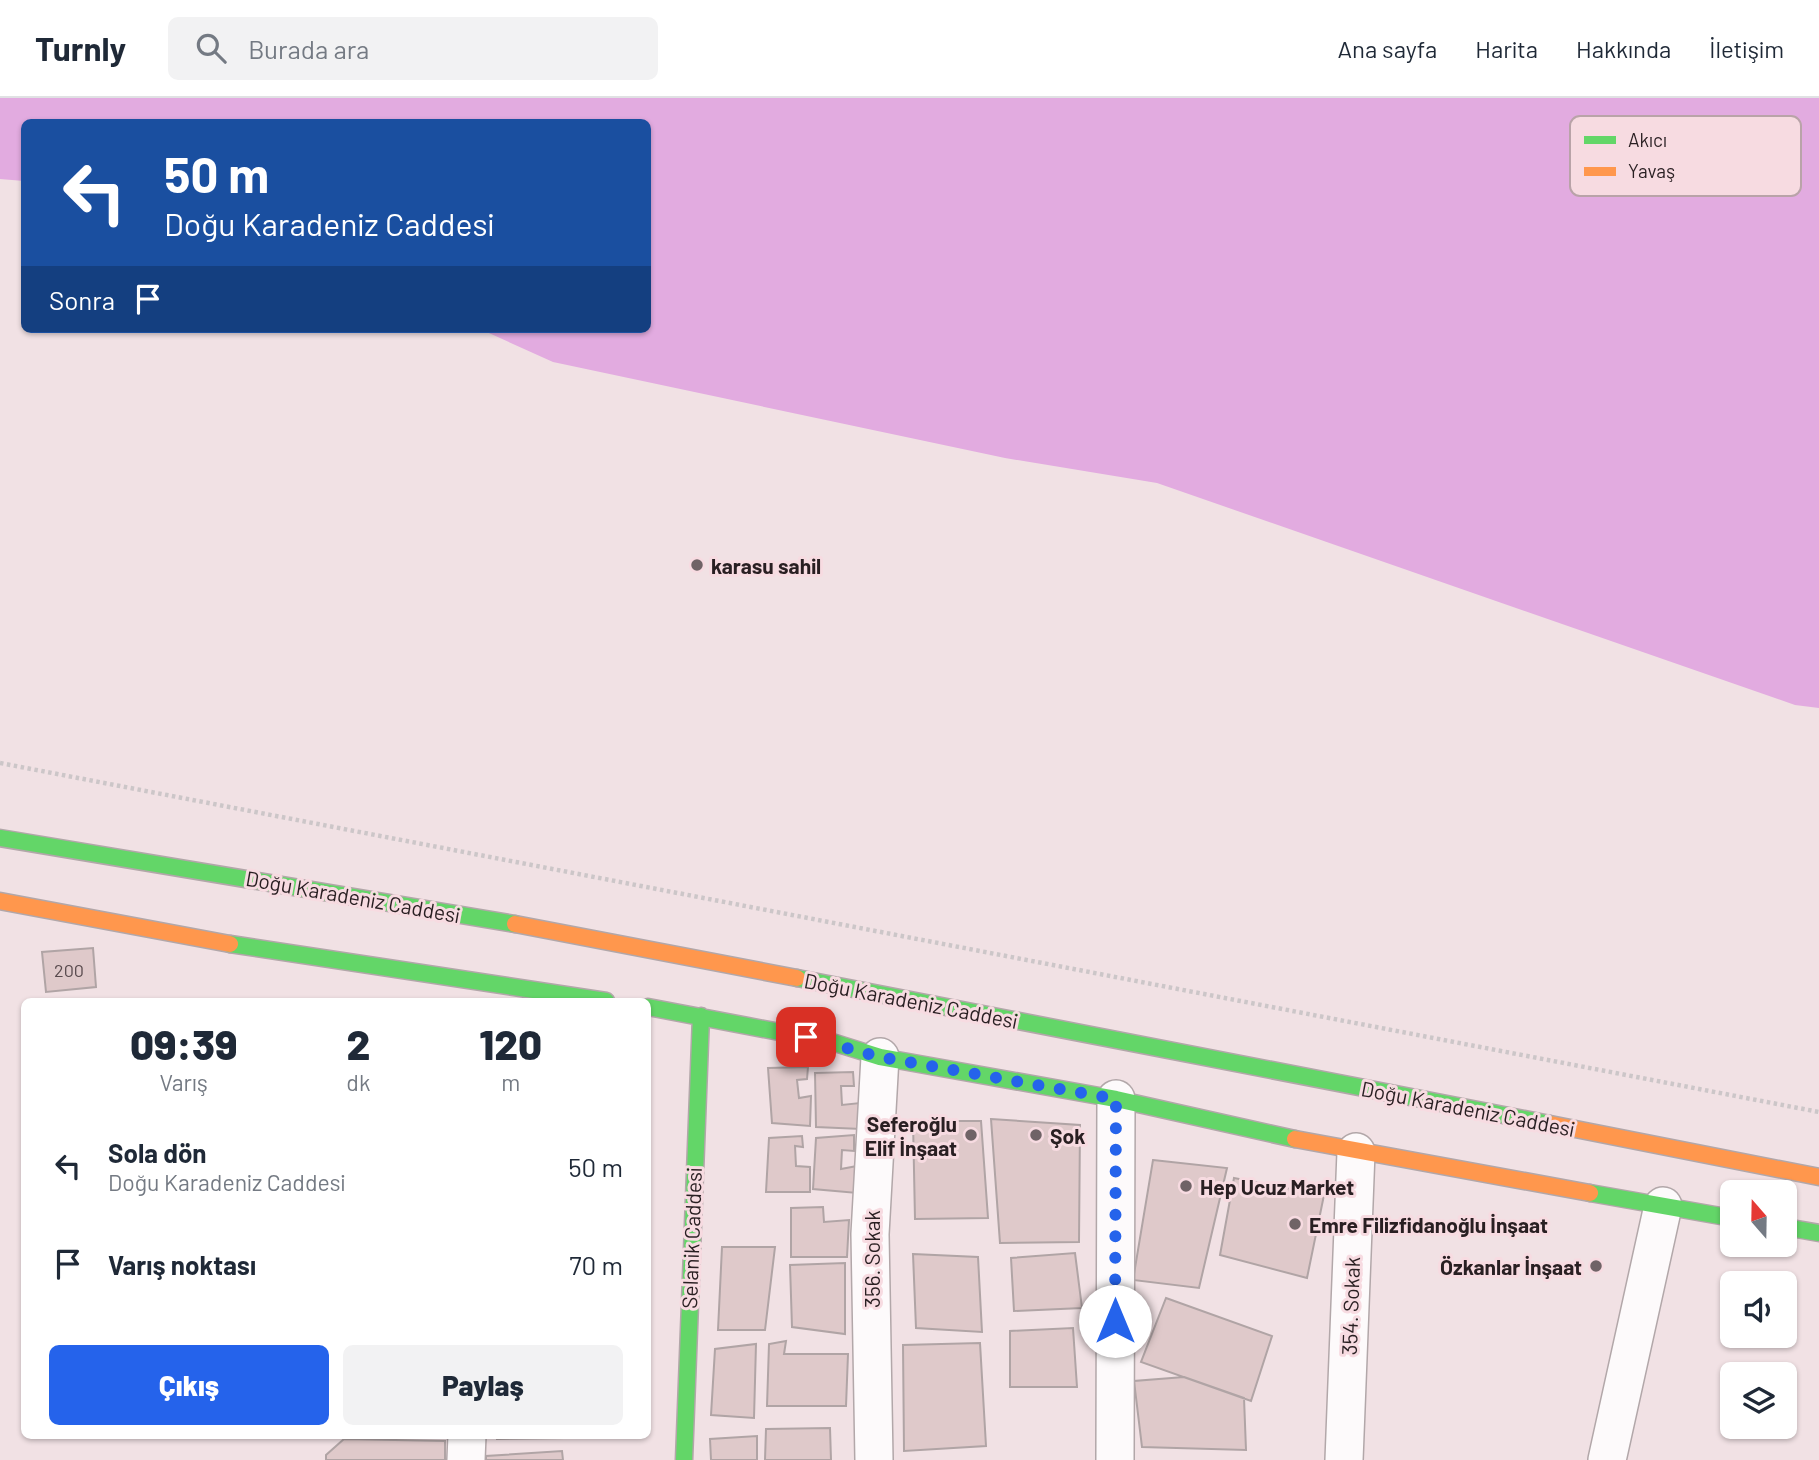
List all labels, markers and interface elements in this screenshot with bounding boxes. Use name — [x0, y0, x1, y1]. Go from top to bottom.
search box — [168, 17, 658, 80]
text: Turnly — [35, 28, 126, 68]
icon: search — [192, 29, 230, 67]
text: Burada ara — [248, 33, 369, 64]
text: Ana sayfa — [1338, 34, 1437, 63]
text: Harita — [1475, 34, 1538, 63]
text: Hakkında — [1576, 34, 1671, 63]
text: İletişim — [1709, 34, 1784, 63]
legend — [1570, 116, 1801, 196]
text: Akıcı — [1628, 128, 1667, 151]
text: 50 m — [164, 144, 269, 203]
icon: left — [49, 147, 140, 238]
text: Yavaş — [1628, 159, 1675, 182]
text: Doğu Karadeniz Caddesi — [164, 204, 494, 242]
icon: arrive — [129, 280, 167, 318]
text: Sonra — [49, 284, 115, 315]
place label: karasu sahil — [711, 553, 821, 578]
marker: karasu sahil — [689, 557, 705, 573]
street label: Doğu Karadeniz Caddesi — [244, 865, 462, 927]
house number: 200 — [54, 959, 84, 981]
street label: Doğu Karadeniz Caddesi — [802, 967, 1020, 1033]
pin — [776, 1007, 836, 1067]
text: 09:39 — [130, 1018, 237, 1068]
text: 2 — [346, 1018, 370, 1068]
text: 120 — [479, 1018, 542, 1068]
icon: arrive — [787, 1018, 825, 1056]
text: Varış — [159, 1068, 208, 1096]
text: dk — [346, 1068, 370, 1096]
text: m — [501, 1068, 520, 1096]
street label: Doğu Karadeniz Caddesi — [1359, 1075, 1577, 1141]
place label: Seferoğlu Elif İnşaat — [865, 1111, 957, 1160]
place label: Şok — [1050, 1123, 1085, 1148]
marker: Seferoğlu Elif İnşaat — [963, 1127, 979, 1143]
marker: Şok — [1028, 1127, 1044, 1143]
text: Sola dön — [108, 1137, 206, 1168]
icon: left — [49, 1147, 87, 1185]
text: 50 m — [568, 1151, 623, 1182]
street label: Selanik Caddesi — [676, 1167, 706, 1309]
text: Doğu Karadeniz Caddesi — [108, 1168, 345, 1196]
place label: Hep Ucuz Market — [1200, 1174, 1354, 1199]
marker: Hep Ucuz Market — [1178, 1178, 1194, 1194]
north arrow — [1720, 1180, 1797, 1256]
map controls — [1720, 1180, 1797, 1439]
street label: 356. Sokak — [859, 1210, 884, 1308]
place label: Emre Filizfidanoğlu İnşaat — [1309, 1212, 1548, 1237]
marker: Emre Filizfidanoğlu İnşaat — [1287, 1216, 1303, 1232]
icon: arrive — [49, 1245, 87, 1283]
text: Varış noktası — [108, 1249, 256, 1280]
text: 70 m — [569, 1249, 623, 1280]
place label: Özkanlar İnşaat — [1440, 1254, 1582, 1279]
street label: 354. Sokak — [1336, 1256, 1364, 1356]
marker: Özkanlar İnşaat — [1588, 1258, 1604, 1274]
button: sound — [1720, 1271, 1797, 1348]
position arrow — [1078, 1284, 1152, 1358]
button: Çıkış — [49, 1345, 329, 1425]
button: Paylaş — [343, 1345, 623, 1425]
button: layers — [1720, 1362, 1797, 1439]

